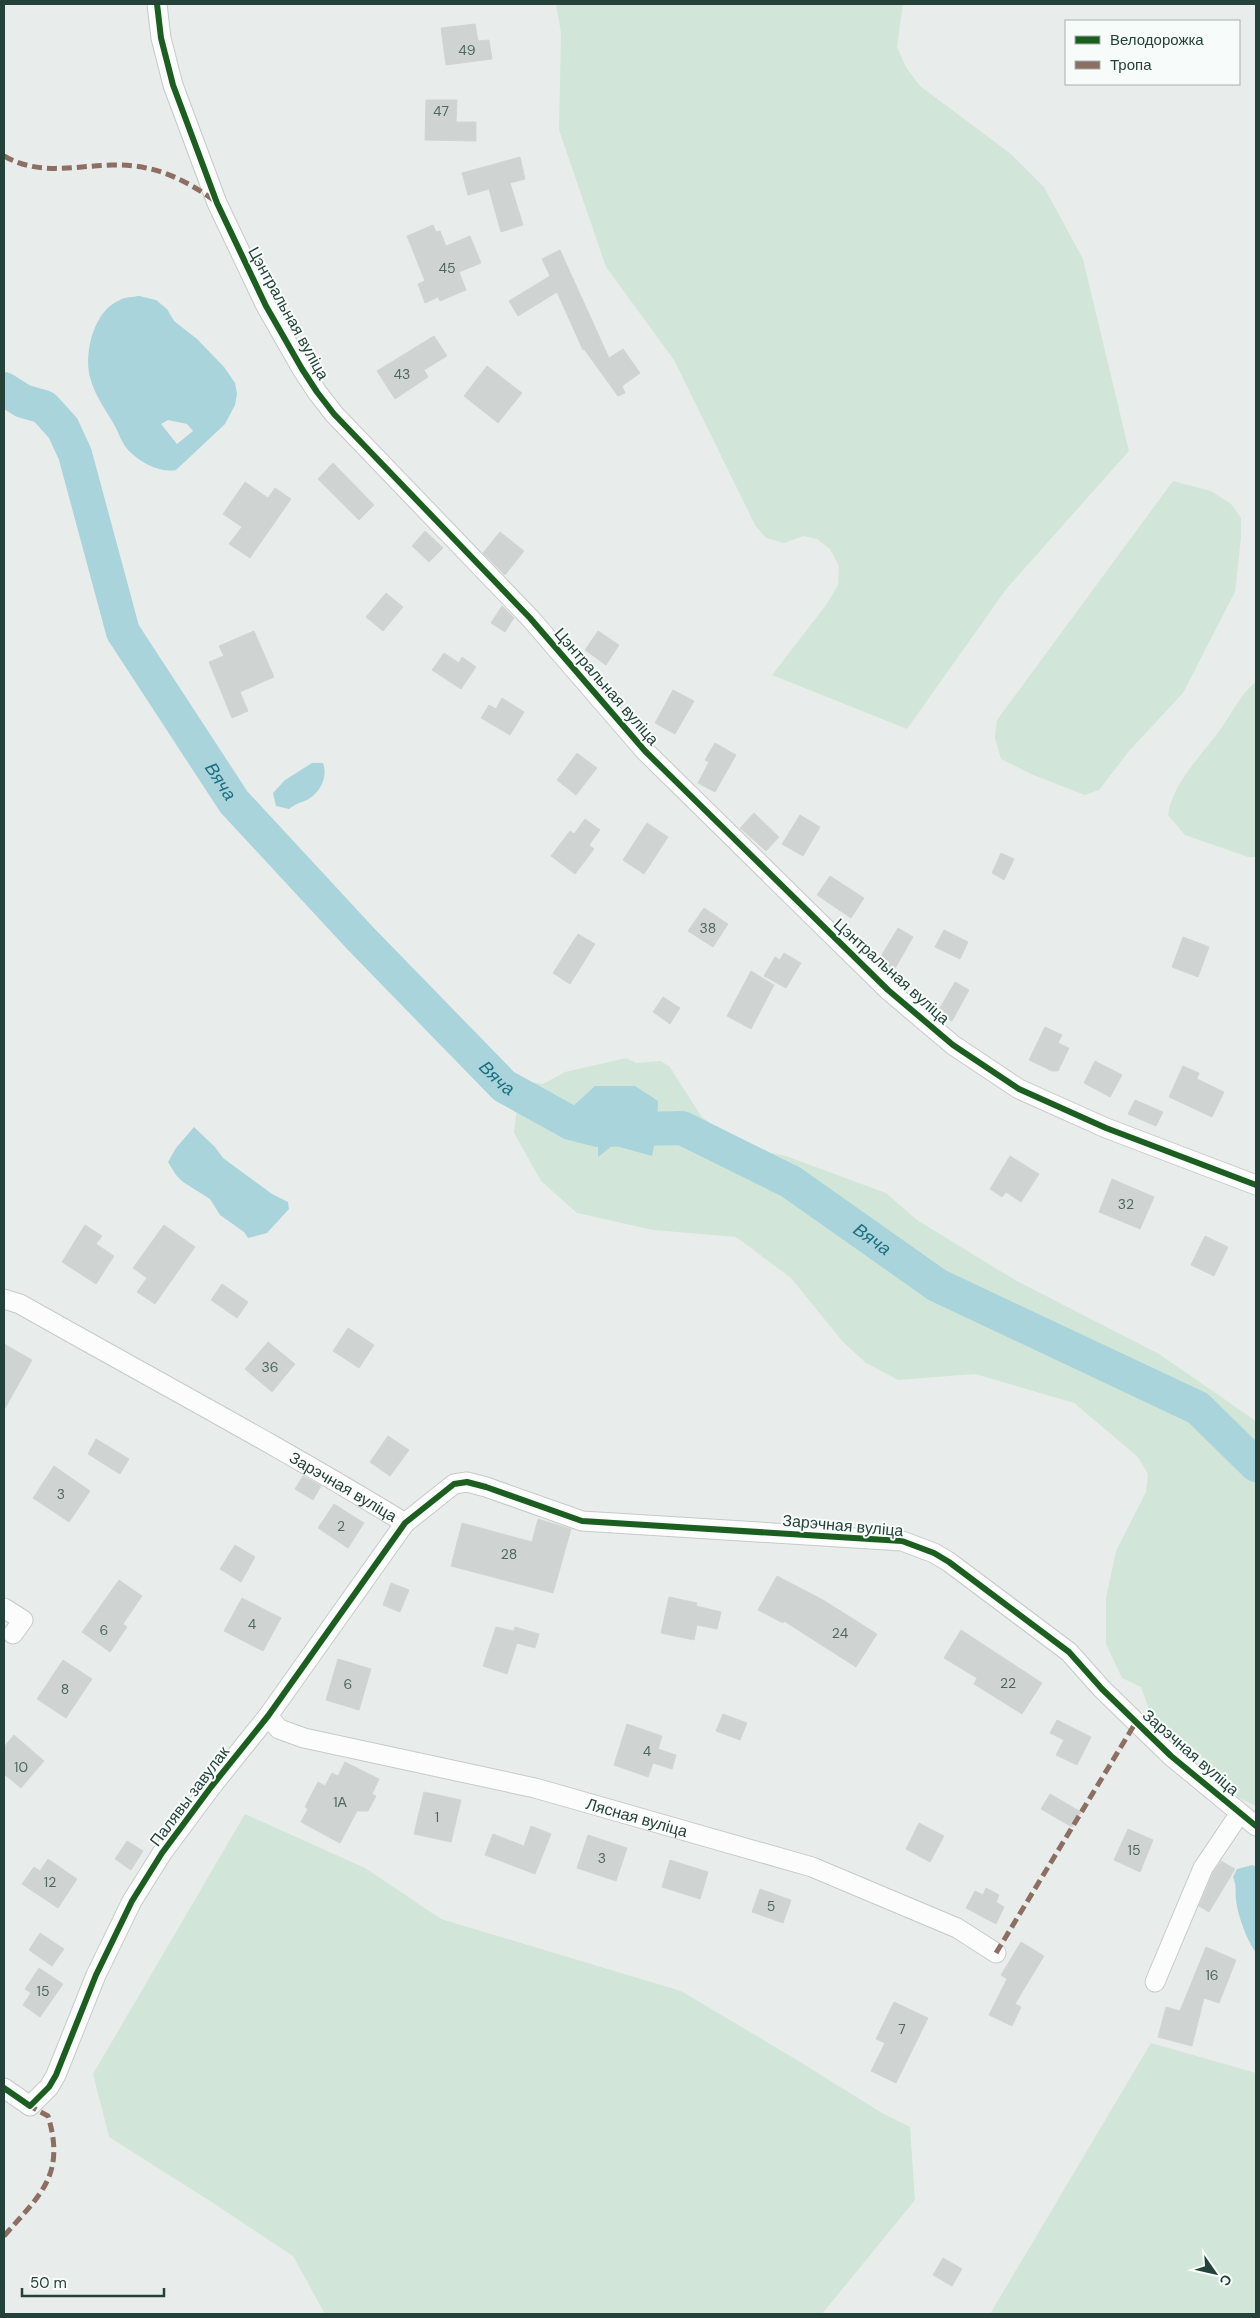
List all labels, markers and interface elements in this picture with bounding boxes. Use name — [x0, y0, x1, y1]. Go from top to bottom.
legend — [1065, 20, 1240, 85]
text: Велодорожка — [1110, 30, 1204, 50]
house number: 49 — [458, 41, 476, 59]
text: Тропа — [1110, 55, 1152, 75]
house number: 47 — [433, 102, 449, 120]
street label: Цэнтральная вуліца — [243, 243, 334, 384]
house number: 45 — [438, 259, 456, 277]
house number: 43 — [394, 365, 410, 383]
street label: Цэнтральная вуліца — [550, 623, 663, 750]
water label: Вяча — [199, 758, 242, 805]
street label: Цэнтральная вуліца — [829, 914, 954, 1029]
house number: 38 — [700, 919, 716, 937]
water label: Вяча — [474, 1055, 519, 1101]
house number: 32 — [1118, 1195, 1134, 1213]
water label: Вяча — [849, 1218, 896, 1261]
house number: 36 — [261, 1358, 279, 1376]
street label: Зарэчная вуліца — [285, 1447, 401, 1527]
house number: 3 — [57, 1485, 65, 1503]
street label: Зарэчная вуліца — [782, 1510, 904, 1541]
house number: 2 — [337, 1517, 345, 1535]
house number: 28 — [501, 1545, 517, 1563]
house number: 4 — [248, 1615, 257, 1633]
house number: 6 — [100, 1621, 108, 1639]
house number: 24 — [832, 1624, 849, 1642]
house number: 22 — [1000, 1674, 1016, 1692]
house number: 6 — [344, 1675, 352, 1693]
house number: 8 — [61, 1680, 69, 1698]
street label: Зарэчная вуліца — [1138, 1705, 1243, 1800]
street label: Палявы завулак — [145, 1741, 234, 1851]
house number: 4 — [643, 1742, 652, 1760]
house number: 10 — [14, 1758, 28, 1776]
house number: 1А — [333, 1793, 348, 1811]
street label: Лясная вуліца — [584, 1793, 690, 1842]
house number: 1 — [435, 1808, 439, 1826]
house number: 15 — [1128, 1841, 1140, 1859]
house number: 3 — [598, 1849, 606, 1867]
house number: 12 — [44, 1873, 56, 1891]
house number: 5 — [767, 1897, 775, 1915]
house number: 16 — [1205, 1966, 1219, 1984]
house number: 15 — [37, 1982, 49, 2000]
house number: 7 — [898, 2020, 906, 2038]
north arrow — [1190, 2248, 1240, 2298]
scale bar — [22, 2266, 165, 2298]
text: С — [1215, 2271, 1236, 2289]
text: 50 m — [30, 2273, 67, 2293]

